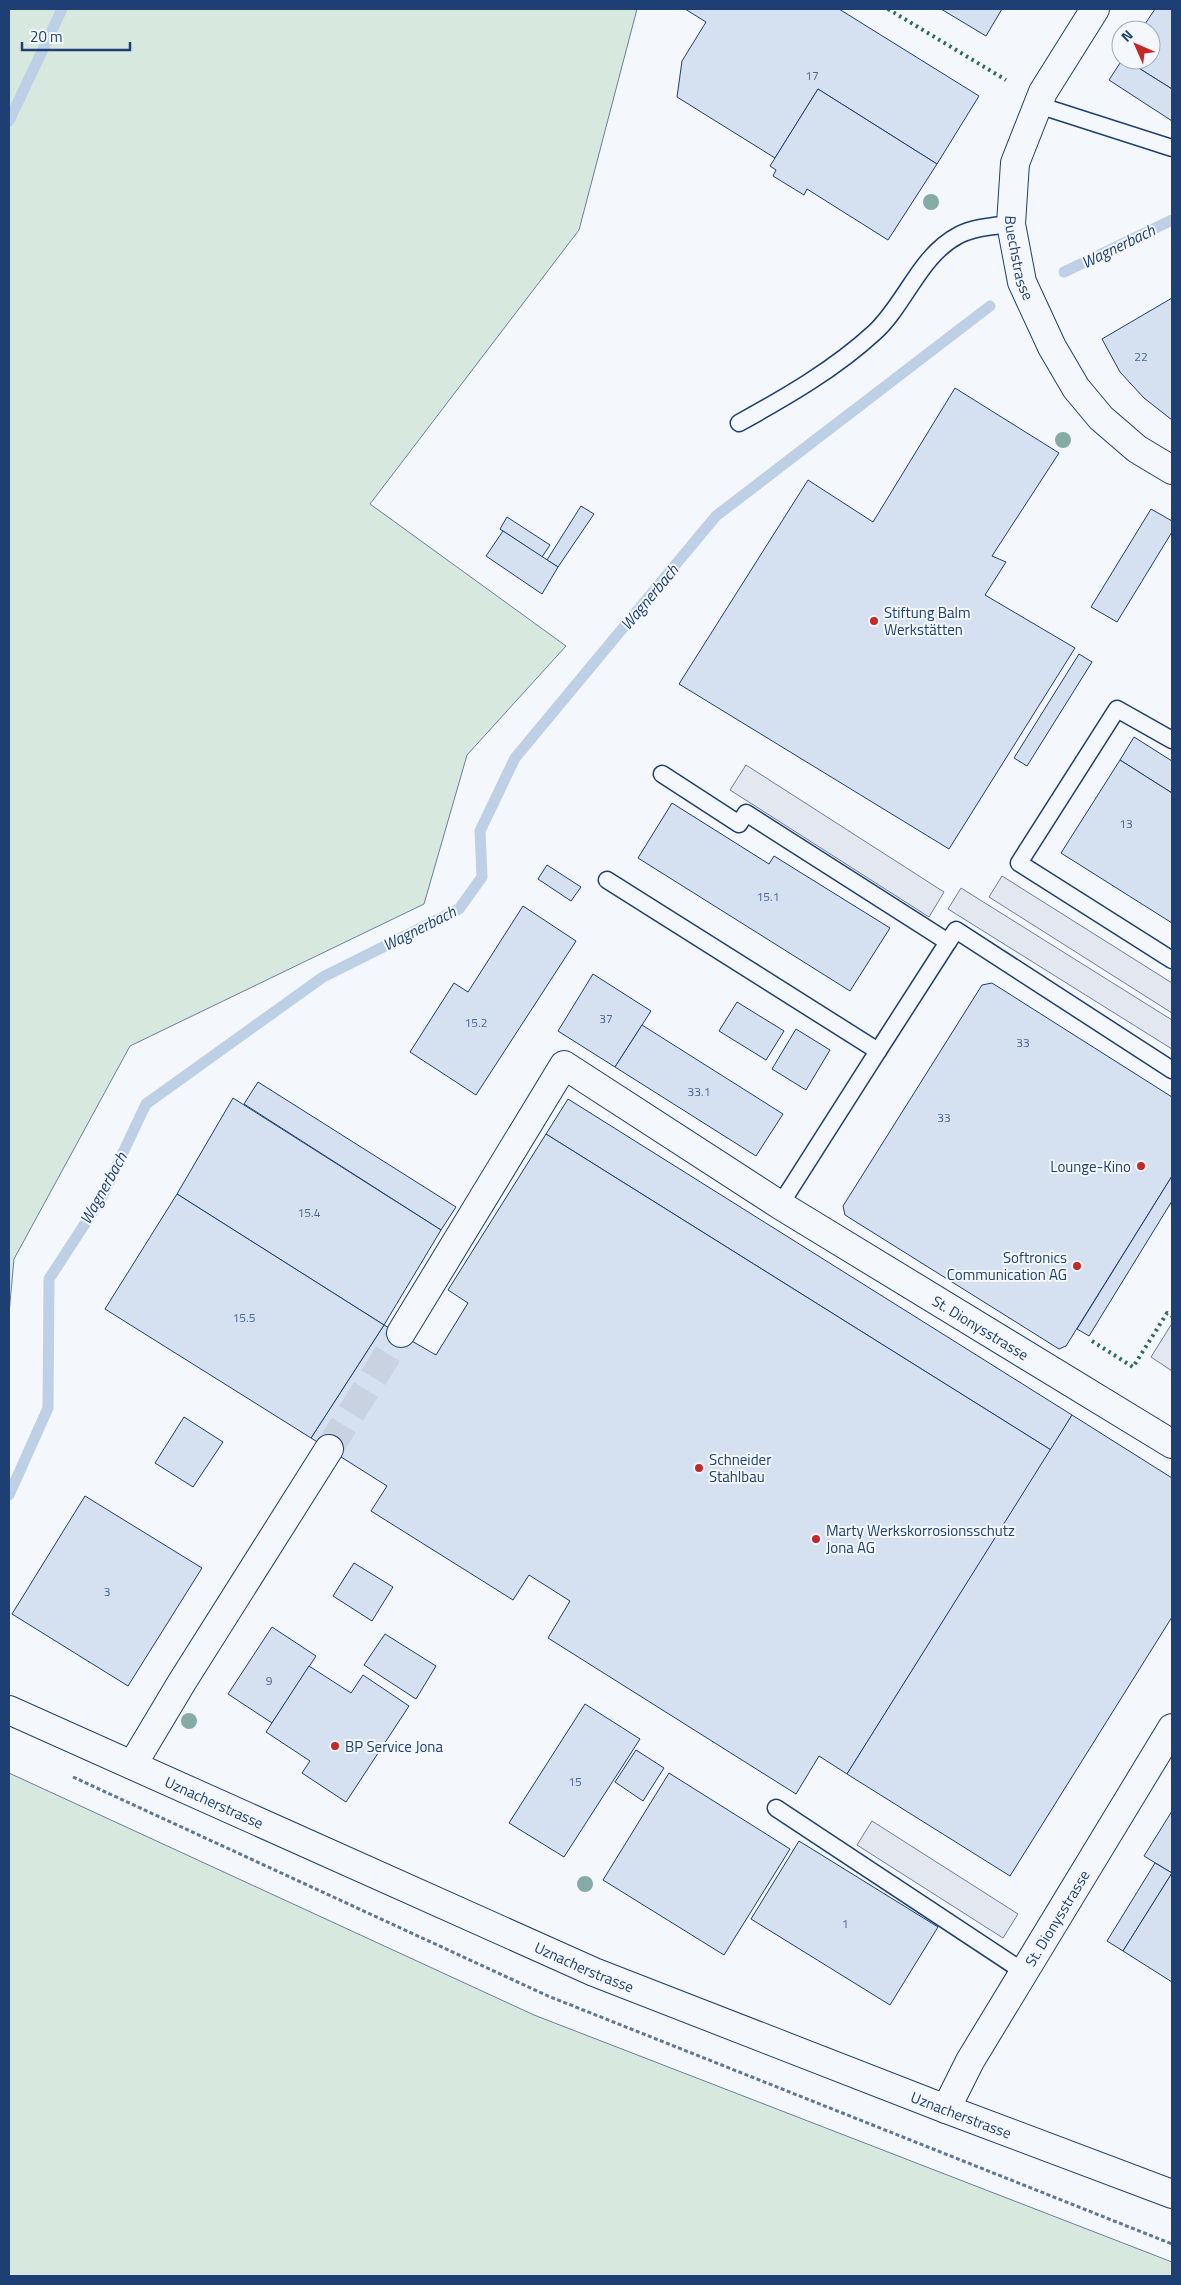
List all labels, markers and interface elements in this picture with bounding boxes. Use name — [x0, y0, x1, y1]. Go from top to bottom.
scale bar — [22, 20, 130, 52]
north arrow — [1111, 20, 1161, 70]
text: 20 m — [30, 25, 63, 48]
text: N — [1116, 25, 1137, 46]
house number: 17 — [805, 66, 819, 85]
street label: Buechstrasse — [999, 215, 1040, 304]
water label: Wagnerbach — [1077, 217, 1160, 274]
house number: 22 — [1134, 347, 1148, 366]
water label: Wagnerbach — [614, 558, 684, 635]
place label: Stiftung Balm Werkstätten — [884, 601, 971, 641]
marker: Stiftung Balm Werkstätten — [868, 615, 880, 627]
house number: 13 — [1119, 814, 1133, 833]
house number: 15.1 — [757, 887, 779, 906]
water label: Wagnerbach — [378, 899, 461, 957]
house number: 37 — [599, 1009, 613, 1028]
house number: 15.2 — [465, 1013, 487, 1032]
house number: 33 — [1016, 1033, 1030, 1052]
house number: 33.1 — [688, 1082, 710, 1101]
house number: 33 — [937, 1108, 951, 1127]
water label: Wagnerbach — [73, 1147, 133, 1228]
place label: Lounge-Kino — [1050, 1155, 1131, 1178]
marker: Lounge-Kino — [1135, 1160, 1147, 1172]
house number: 15.4 — [298, 1203, 321, 1222]
place label: Softronics Communication AG — [947, 1246, 1067, 1286]
marker: Softronics Communication AG — [1071, 1260, 1083, 1272]
street label: St. Dionysstrasse — [928, 1289, 1033, 1366]
house number: 15.5 — [233, 1308, 256, 1327]
place label: Schneider Stahlbau — [709, 1448, 771, 1488]
marker: Schneider Stahlbau — [693, 1462, 705, 1474]
place label: Marty Werkskorrosionsschutz Jona AG — [826, 1519, 1015, 1559]
marker: Marty Werkskorrosionsschutz Jona AG — [810, 1533, 822, 1545]
house number: 3 — [104, 1582, 110, 1601]
house number: 9 — [266, 1671, 273, 1690]
place label: BP Service Jona — [345, 1735, 443, 1758]
marker: BP Service Jona — [329, 1740, 341, 1752]
street label: Uznacherstrasse — [161, 1770, 267, 1834]
house number: 15 — [568, 1772, 582, 1791]
street label: St. Dionysstrasse — [1019, 1865, 1095, 1971]
house number: 1 — [842, 1914, 848, 1933]
street label: Uznacherstrasse — [531, 1935, 637, 1998]
street label: Uznacherstrasse — [908, 2085, 1015, 2144]

